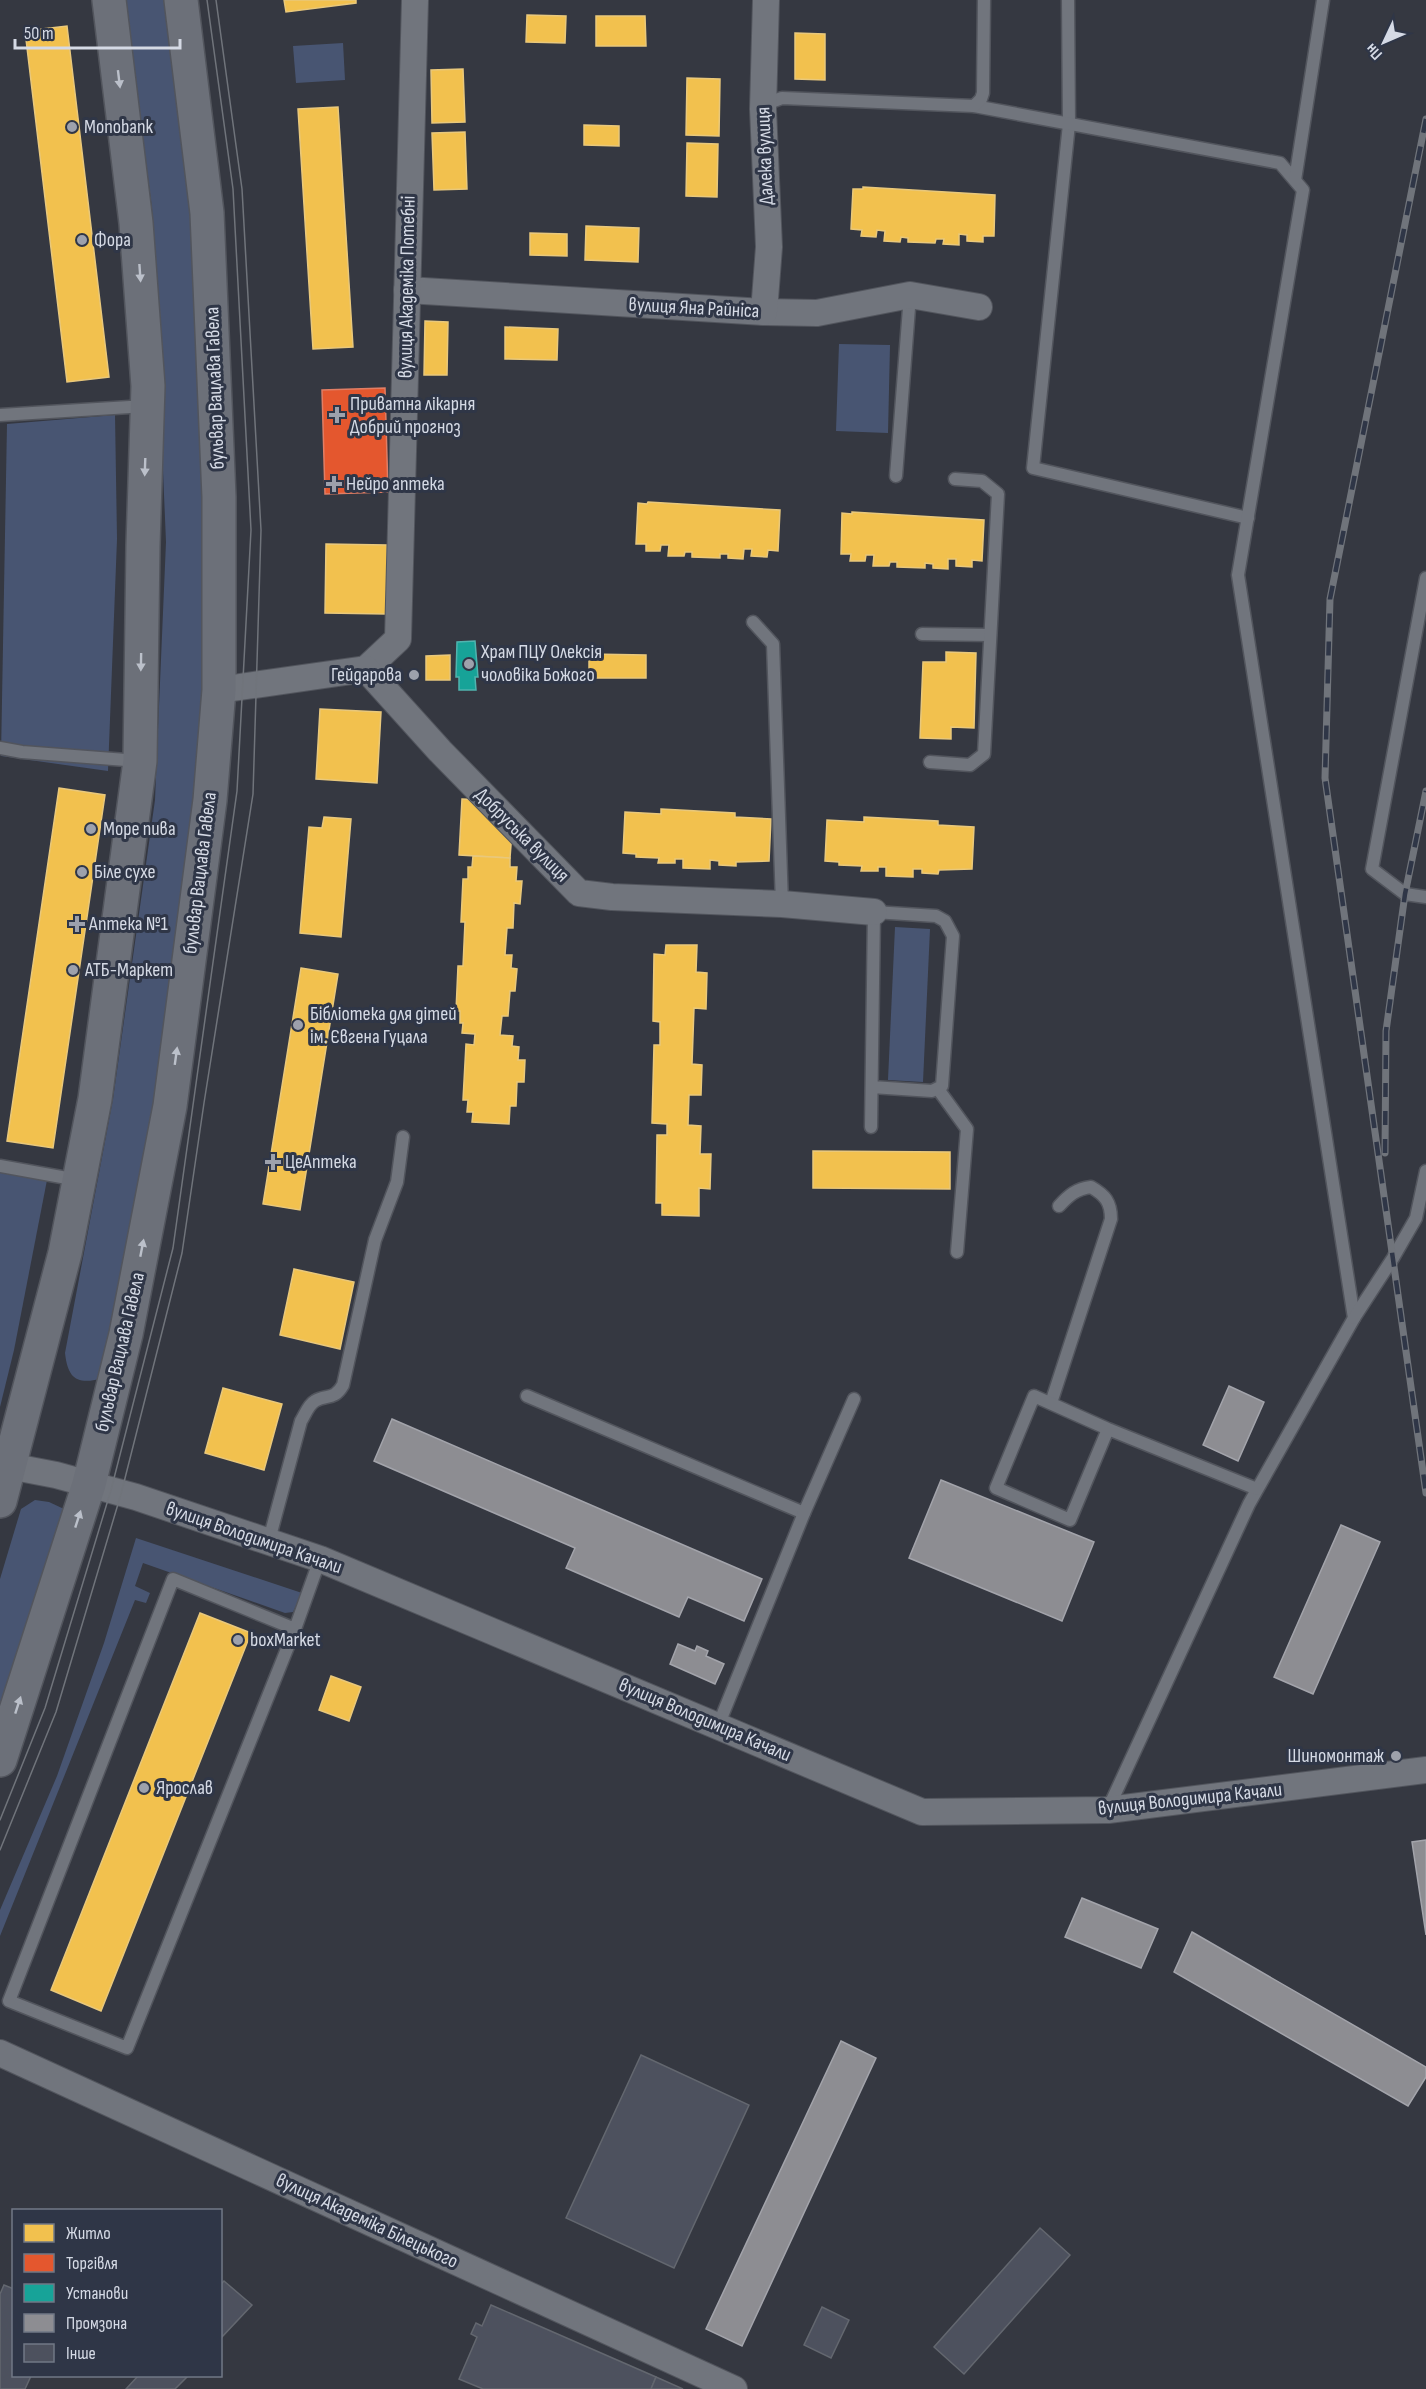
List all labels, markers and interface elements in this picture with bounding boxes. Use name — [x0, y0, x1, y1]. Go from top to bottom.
scale bar — [15, 12, 180, 50]
north arrow — [1354, 12, 1414, 72]
text: 50 m — [24, 23, 54, 44]
text: Пн — [1362, 39, 1387, 64]
one-way arrow — [114, 70, 124, 89]
street label: Далека вулиця — [751, 107, 779, 205]
place label: Monobank — [84, 115, 154, 139]
marker: Monobank — [65, 120, 79, 134]
street label: вулиця Академіка Потебні — [393, 196, 421, 378]
place label: Фора — [94, 228, 131, 252]
marker: Фора — [75, 233, 89, 247]
one-way arrow — [135, 263, 145, 282]
street label: вулиця Яна Райніса — [628, 293, 760, 323]
street label: бульвар Вацлава Гавела — [200, 306, 230, 470]
place label: Приватна лікарня Добрий прогноз — [350, 392, 475, 439]
marker: Приватна лікарня Добрий прогноз — [328, 406, 346, 424]
one-way arrow — [141, 458, 150, 477]
place label: Нейро аптека — [346, 472, 445, 496]
marker: Нейро аптека — [327, 477, 341, 491]
place label: Храм ПЦУ Олексія чоловіка Божого — [480, 640, 602, 687]
one-way arrow — [136, 653, 146, 672]
marker: Храм ПЦУ Олексія чоловіка Божого — [462, 657, 476, 671]
place label: Гейдарова — [331, 663, 402, 687]
marker: Гейдарова — [407, 668, 421, 682]
street label: Добруська вулиця — [470, 783, 574, 887]
street label: бульвар Вацлава Гавела — [178, 791, 222, 955]
place label: Море пива — [103, 817, 176, 841]
marker: Море пива — [84, 822, 98, 836]
place label: Біле сухе — [94, 860, 156, 884]
marker: Біле сухе — [75, 865, 89, 879]
place label: Аптека №1 — [88, 912, 168, 936]
marker: Аптека №1 — [70, 917, 84, 931]
place label: АТБ-Маркет — [84, 958, 173, 982]
marker: АТБ-Маркет — [66, 963, 80, 977]
place label: Бібліотека для дітей ім. Євгена Гуцала — [310, 1002, 457, 1049]
marker: Бібліотека для дітей ім. Євгена Гуцала — [291, 1018, 305, 1032]
one-way arrow — [172, 1046, 181, 1065]
place label: ЦеАптека — [285, 1150, 357, 1174]
marker: ЦеАптека — [266, 1155, 280, 1169]
one-way arrow — [138, 1238, 147, 1257]
street label: бульвар Вацлава Гавела — [90, 1270, 150, 1434]
street label: вулиця Володимира Качали — [163, 1497, 345, 1579]
one-way arrow — [74, 1510, 83, 1528]
place label: boxMarket — [250, 1628, 321, 1652]
marker: boxMarket — [231, 1633, 245, 1647]
street label: вулиця Володимира Качали — [615, 1673, 795, 1767]
one-way arrow — [14, 1696, 24, 1714]
place label: Шиномонтаж — [1288, 1744, 1384, 1768]
marker: Шиномонтаж — [1389, 1749, 1403, 1763]
place label: Ярослав — [156, 1776, 213, 1800]
street label: вулиця Володимира Качали — [1097, 1777, 1283, 1821]
marker: Ярослав — [137, 1781, 151, 1795]
street label: вулиця Академіка Білецького — [272, 2168, 462, 2274]
legend — [12, 2209, 222, 2377]
text: Житло — [66, 2223, 111, 2244]
text: Торгівля — [66, 2253, 118, 2274]
text: Установи — [66, 2283, 128, 2304]
text: Промзона — [66, 2313, 127, 2334]
text: Інше — [66, 2343, 96, 2364]

